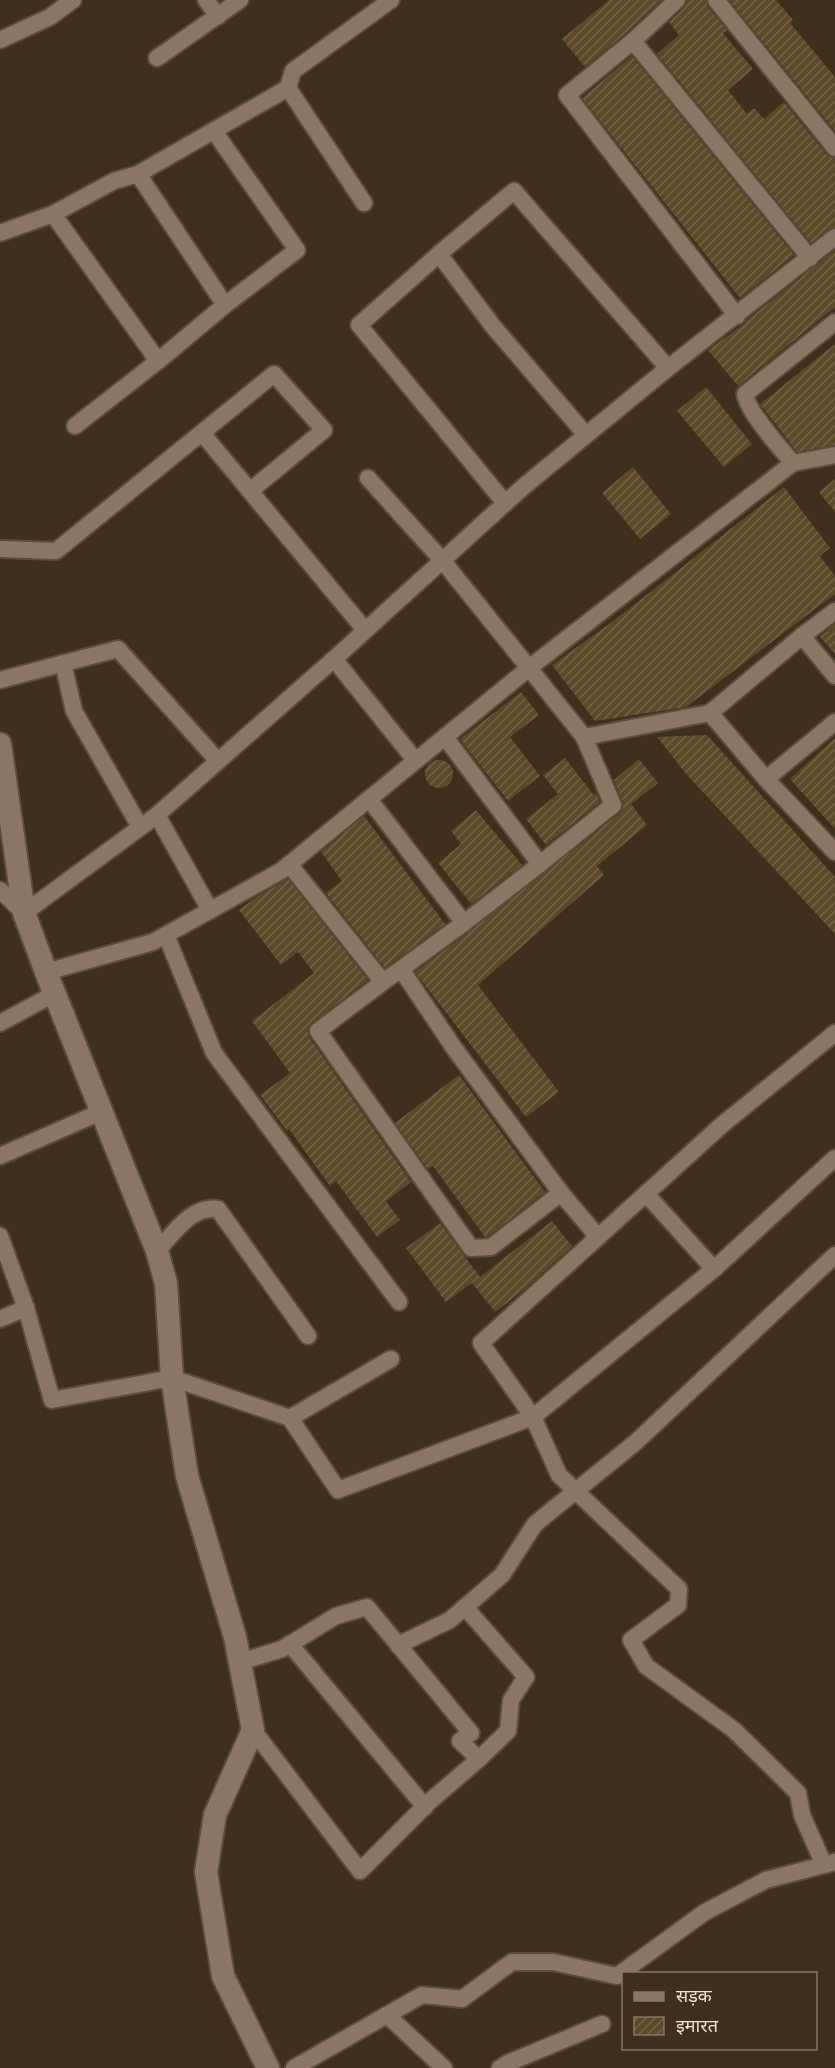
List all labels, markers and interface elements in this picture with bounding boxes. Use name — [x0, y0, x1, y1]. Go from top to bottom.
legend — [622, 1972, 817, 2050]
text: सड़क — [676, 1985, 713, 2006]
text: इमारत — [676, 2015, 719, 2036]

